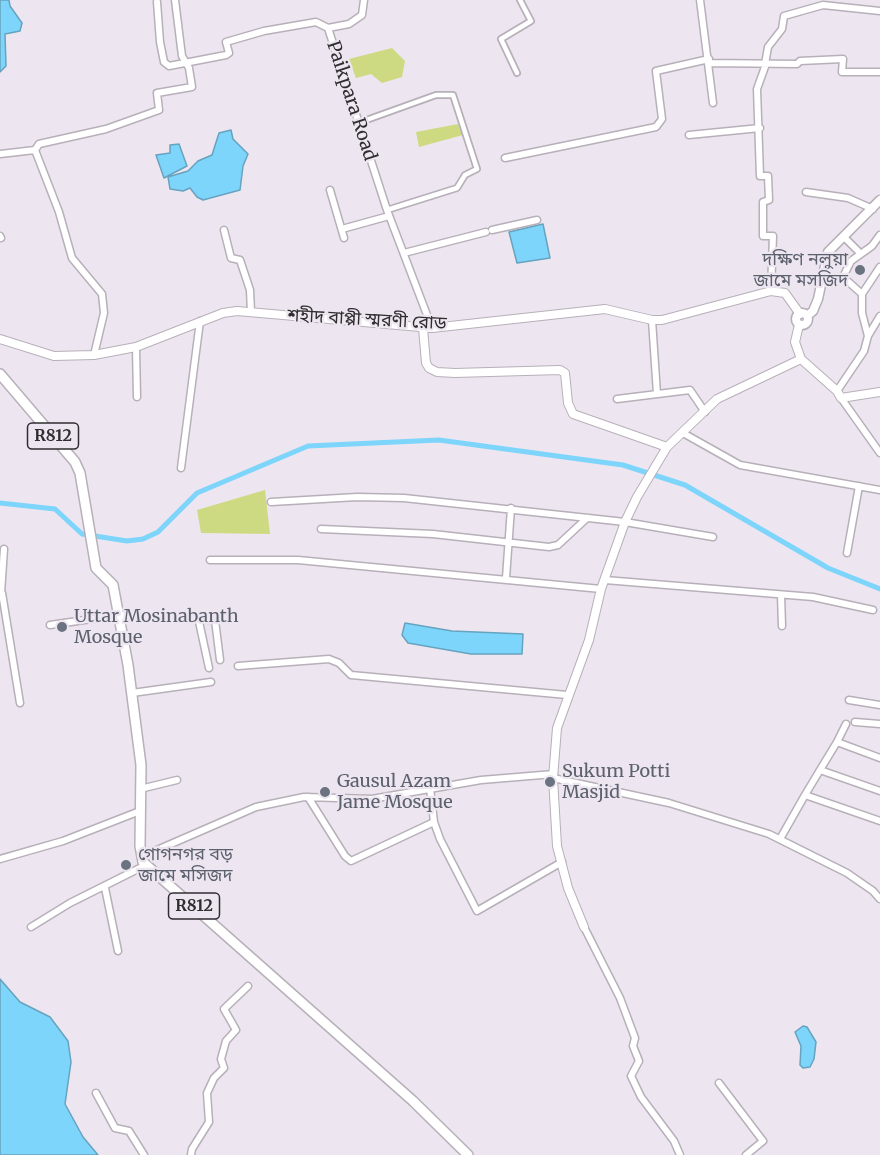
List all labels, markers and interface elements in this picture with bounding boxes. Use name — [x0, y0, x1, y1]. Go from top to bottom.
street label: Paikpara Road — [321, 38, 381, 164]
place label: দক্ষিণ নলুয়া জামে মসজিদ — [753, 249, 848, 292]
marker: দক্ষিণ নলুয়া জামে মসজিদ — [853, 263, 867, 277]
street label: শহীদ বাপ্পী স্মরণী রোড — [287, 305, 447, 335]
road number: R812 — [28, 423, 78, 449]
place label: Uttar Mosinabanth Mosque — [74, 606, 239, 648]
marker: Uttar Mosinabanth Mosque — [55, 620, 69, 634]
place label: Sukum Potti Masjid — [562, 761, 670, 804]
place label: Gausul Azam Jame Mosque — [337, 771, 453, 814]
marker: Sukum Potti Masjid — [543, 775, 557, 789]
marker: Gausul Azam Jame Mosque — [318, 785, 332, 799]
place label: গোগনগর বড় জামে মসিজদ — [138, 844, 233, 886]
marker: গোগনগর বড় জামে মসিজদ — [119, 858, 133, 872]
road number: R812 — [168, 893, 220, 919]

